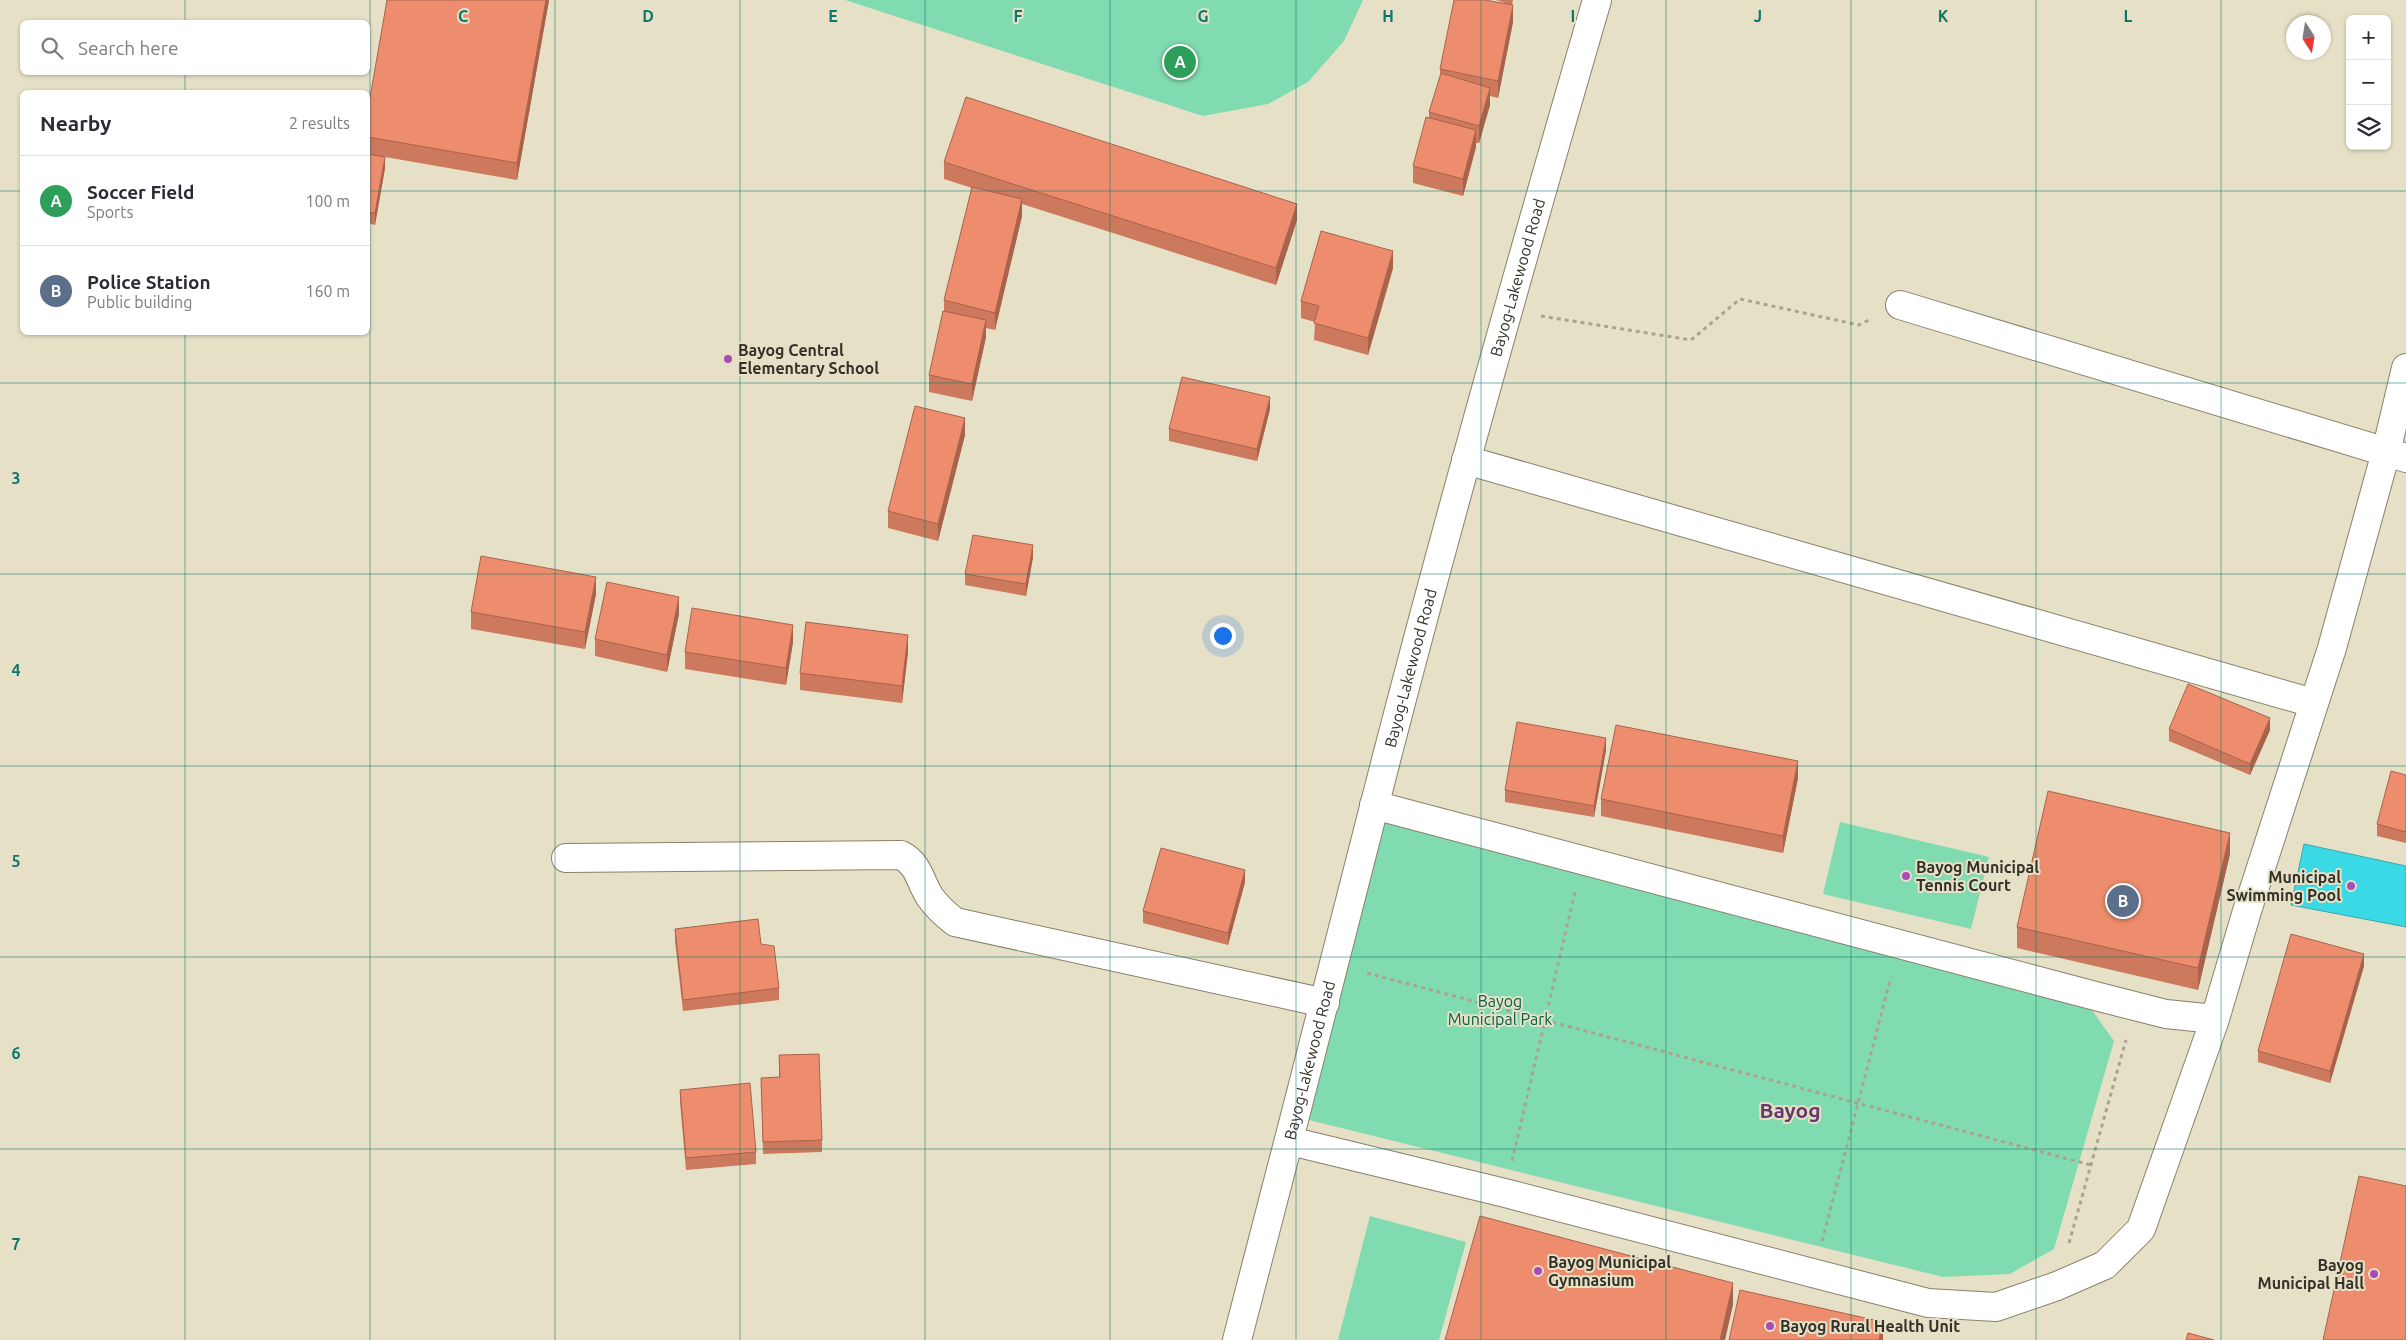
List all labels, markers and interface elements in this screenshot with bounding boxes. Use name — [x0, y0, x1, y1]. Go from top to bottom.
text: C — [458, 7, 468, 25]
text: D — [642, 7, 654, 25]
text: E — [828, 7, 838, 25]
text: F — [1014, 7, 1023, 25]
text: G — [1197, 7, 1209, 25]
text: H — [1382, 7, 1394, 25]
text: I — [1571, 7, 1575, 25]
text: J — [1754, 7, 1762, 25]
text: K — [1938, 7, 1949, 25]
text: L — [2124, 7, 2133, 25]
north arrow — [2286, 15, 2331, 60]
map controls — [2346, 15, 2391, 150]
button: + — [2346, 15, 2391, 60]
search box — [20, 20, 370, 75]
icon: search — [38, 34, 66, 62]
text: Search here — [78, 37, 178, 59]
pin: A — [1164, 43, 1196, 81]
button: − — [2346, 60, 2391, 105]
button: layers — [2346, 105, 2391, 150]
text: Nearby — [40, 111, 111, 135]
text: 2 results — [289, 114, 350, 132]
text: Soccer Field — [87, 181, 194, 203]
text: A — [50, 192, 62, 210]
text: 100 m — [305, 192, 350, 210]
street label: Bayog-Lakewood Road — [1486, 196, 1548, 358]
text: Sports — [87, 203, 133, 221]
text: Police Station — [87, 271, 211, 293]
text: B — [51, 282, 61, 300]
text: 160 m — [305, 282, 350, 300]
text: Public building — [87, 293, 192, 311]
place label: Bayog Central Elementary School — [738, 341, 879, 377]
marker: Bayog Central Elementary School — [722, 353, 734, 365]
text: 3 — [11, 469, 21, 487]
street label: Bayog-Lakewood Road — [1381, 587, 1440, 749]
your location — [1210, 623, 1236, 649]
text: 4 — [11, 661, 21, 679]
text: 5 — [11, 852, 21, 870]
place label: Bayog Municipal Tennis Court — [1916, 858, 2039, 894]
place label: Municipal Swimming Pool — [2226, 868, 2341, 904]
marker: Bayog Municipal Tennis Court — [1900, 870, 1912, 882]
marker: Municipal Swimming Pool — [2345, 880, 2357, 892]
pin: B — [2107, 882, 2139, 920]
street label: Bayog-Lakewood Road — [1280, 979, 1338, 1142]
park label: Bayog Municipal Park — [1448, 992, 1552, 1028]
text: 6 — [11, 1044, 21, 1062]
district label: Bayog — [1759, 1098, 1821, 1122]
text: 7 — [11, 1235, 21, 1253]
place label: Bayog Municipal Gymnasium — [1548, 1253, 1671, 1289]
place label: Bayog Municipal Hall — [2257, 1256, 2364, 1292]
marker: Bayog Municipal Gymnasium — [1532, 1265, 1544, 1277]
marker: Bayog Municipal Hall — [2368, 1268, 2380, 1280]
place label: Bayog Rural Health Unit — [1780, 1317, 1960, 1335]
marker: Bayog Rural Health Unit — [1764, 1320, 1776, 1332]

